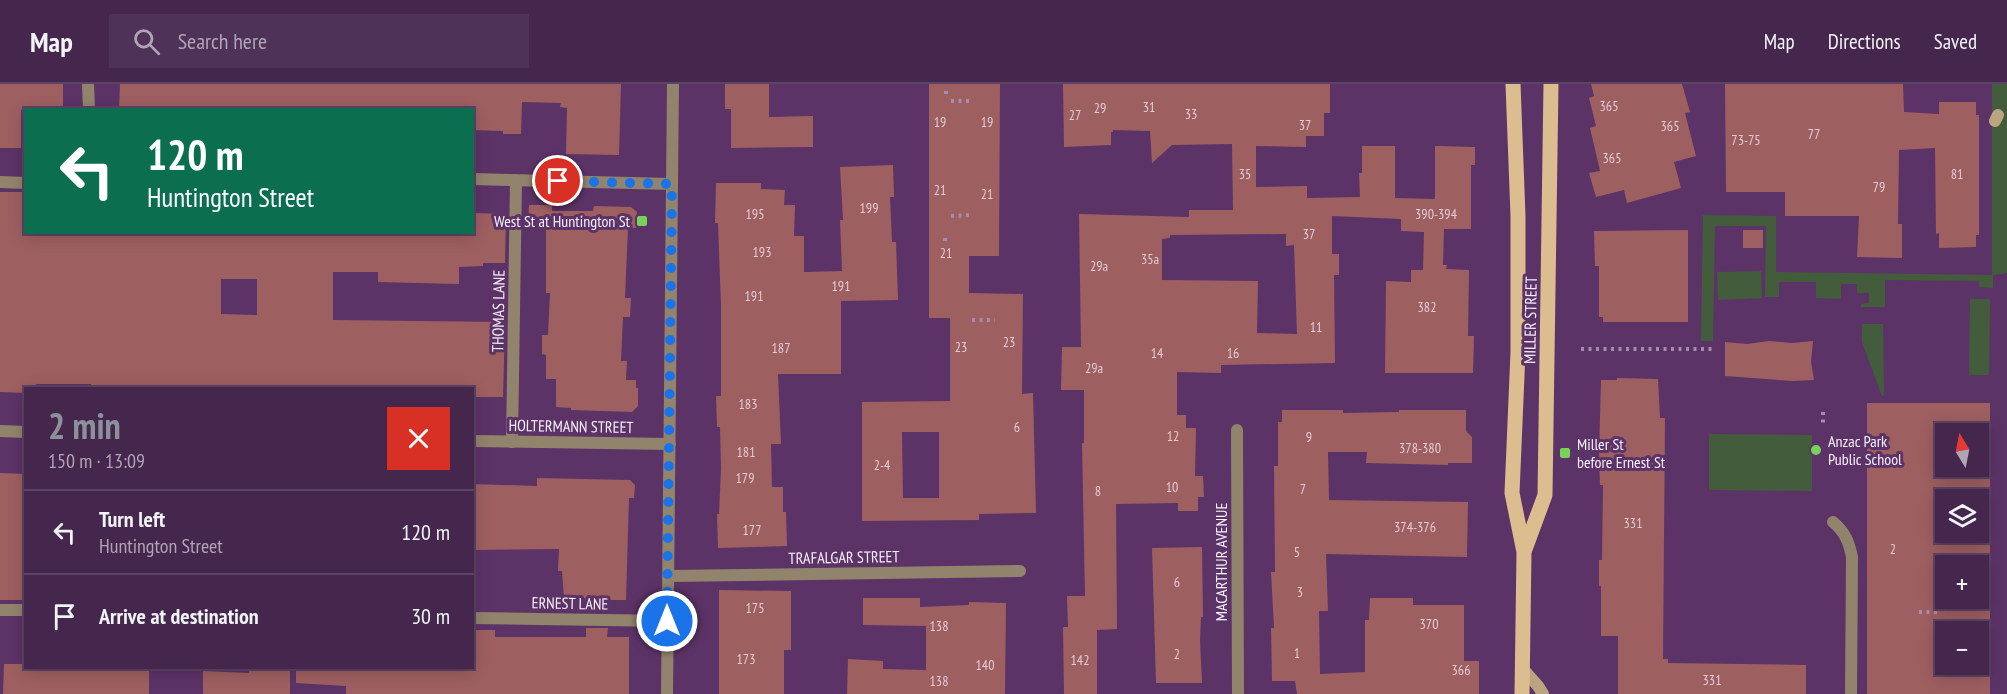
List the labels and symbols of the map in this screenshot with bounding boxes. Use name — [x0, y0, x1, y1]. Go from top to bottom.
house number: 365 — [1600, 97, 1618, 115]
house number: 31 — [1143, 98, 1155, 116]
house number: 29 — [1094, 99, 1106, 117]
house number: 33 — [1185, 105, 1197, 123]
house number: 27 — [1069, 106, 1081, 124]
house number: 19 — [934, 113, 946, 131]
house number: 19 — [981, 113, 993, 131]
house number: 37 — [1299, 116, 1311, 134]
house number: 365 — [1661, 117, 1679, 135]
house number: 77 — [1808, 125, 1820, 143]
house number: 73-75 — [1731, 131, 1761, 149]
house number: 365 — [1603, 149, 1621, 167]
pin — [532, 155, 583, 206]
house number: 35 — [1239, 165, 1251, 183]
house number: 81 — [1951, 165, 1963, 183]
house number: 79 — [1873, 178, 1885, 196]
house number: 21 — [934, 181, 946, 199]
house number: 21 — [981, 185, 993, 203]
house number: 199 — [860, 199, 878, 217]
house number: 195 — [746, 205, 764, 223]
house number: 390-394 — [1415, 205, 1458, 223]
place label: West St at Huntington St — [494, 211, 631, 231]
marker: West St at Huntington St — [635, 214, 649, 228]
house number: 37 — [1303, 225, 1315, 243]
house number: 193 — [753, 243, 771, 261]
house number: 21 — [940, 244, 952, 262]
house number: 35a — [1141, 250, 1159, 268]
house number: 29a — [1090, 257, 1108, 275]
street label: THOMAS LANE — [487, 270, 509, 352]
street label: MILLER STREET — [1519, 276, 1541, 364]
house number: 191 — [832, 277, 850, 295]
house number: 191 — [745, 287, 763, 305]
house number: 382 — [1418, 298, 1436, 316]
house number: 11 — [1310, 318, 1322, 336]
house number: 23 — [1003, 333, 1015, 351]
house number: 23 — [955, 338, 967, 356]
house number: 187 — [772, 339, 790, 357]
house number: 14 — [1151, 344, 1164, 362]
house number: 16 — [1227, 344, 1239, 362]
house number: 29a — [1085, 359, 1103, 377]
house number: 183 — [739, 395, 757, 413]
street label: HOLTERMANN STREET — [508, 415, 634, 437]
house number: 6 — [1014, 418, 1020, 436]
north arrow — [1935, 423, 1989, 477]
house number: 12 — [1167, 427, 1179, 445]
house number: 9 — [1306, 428, 1312, 446]
place label: Anzac Park Public School — [1828, 431, 1902, 469]
place label: Miller St before Ernest St — [1577, 434, 1666, 472]
house number: 378-380 — [1399, 439, 1441, 457]
house number: 181 — [737, 443, 755, 461]
marker: Anzac Park Public School — [1809, 443, 1823, 457]
marker: Miller St before Ernest St — [1558, 446, 1572, 460]
house number: 2-4 — [874, 456, 891, 474]
house number: 179 — [736, 469, 754, 487]
house number: 10 — [1166, 478, 1178, 496]
house number: 7 — [1300, 480, 1306, 498]
house number: 8 — [1095, 482, 1101, 500]
street label: MACARTHUR AVENUE — [1211, 503, 1231, 621]
house number: 331 — [1624, 514, 1642, 532]
house number: 374-376 — [1394, 518, 1436, 536]
house number: 177 — [743, 521, 761, 539]
house number: 2 — [1890, 540, 1896, 558]
house number: 5 — [1294, 543, 1300, 561]
street label: TRAFALGAR STREET — [788, 546, 900, 568]
house number: 6 — [1174, 573, 1180, 591]
house number: 3 — [1297, 583, 1303, 601]
position arrow — [635, 589, 699, 653]
street label: ERNEST LANE — [531, 592, 609, 614]
house number: 175 — [746, 599, 764, 617]
house number: 370 — [1420, 615, 1438, 633]
house number: 138 — [930, 617, 948, 635]
house number: 1 — [1294, 644, 1300, 662]
house number: 2 — [1174, 645, 1180, 663]
house number: 173 — [737, 650, 755, 668]
house number: 142 — [1071, 651, 1089, 669]
house number: 140 — [976, 656, 994, 674]
house number: 366 — [1452, 661, 1470, 679]
house number: 331 — [1703, 671, 1721, 689]
house number: 138 — [930, 672, 948, 690]

